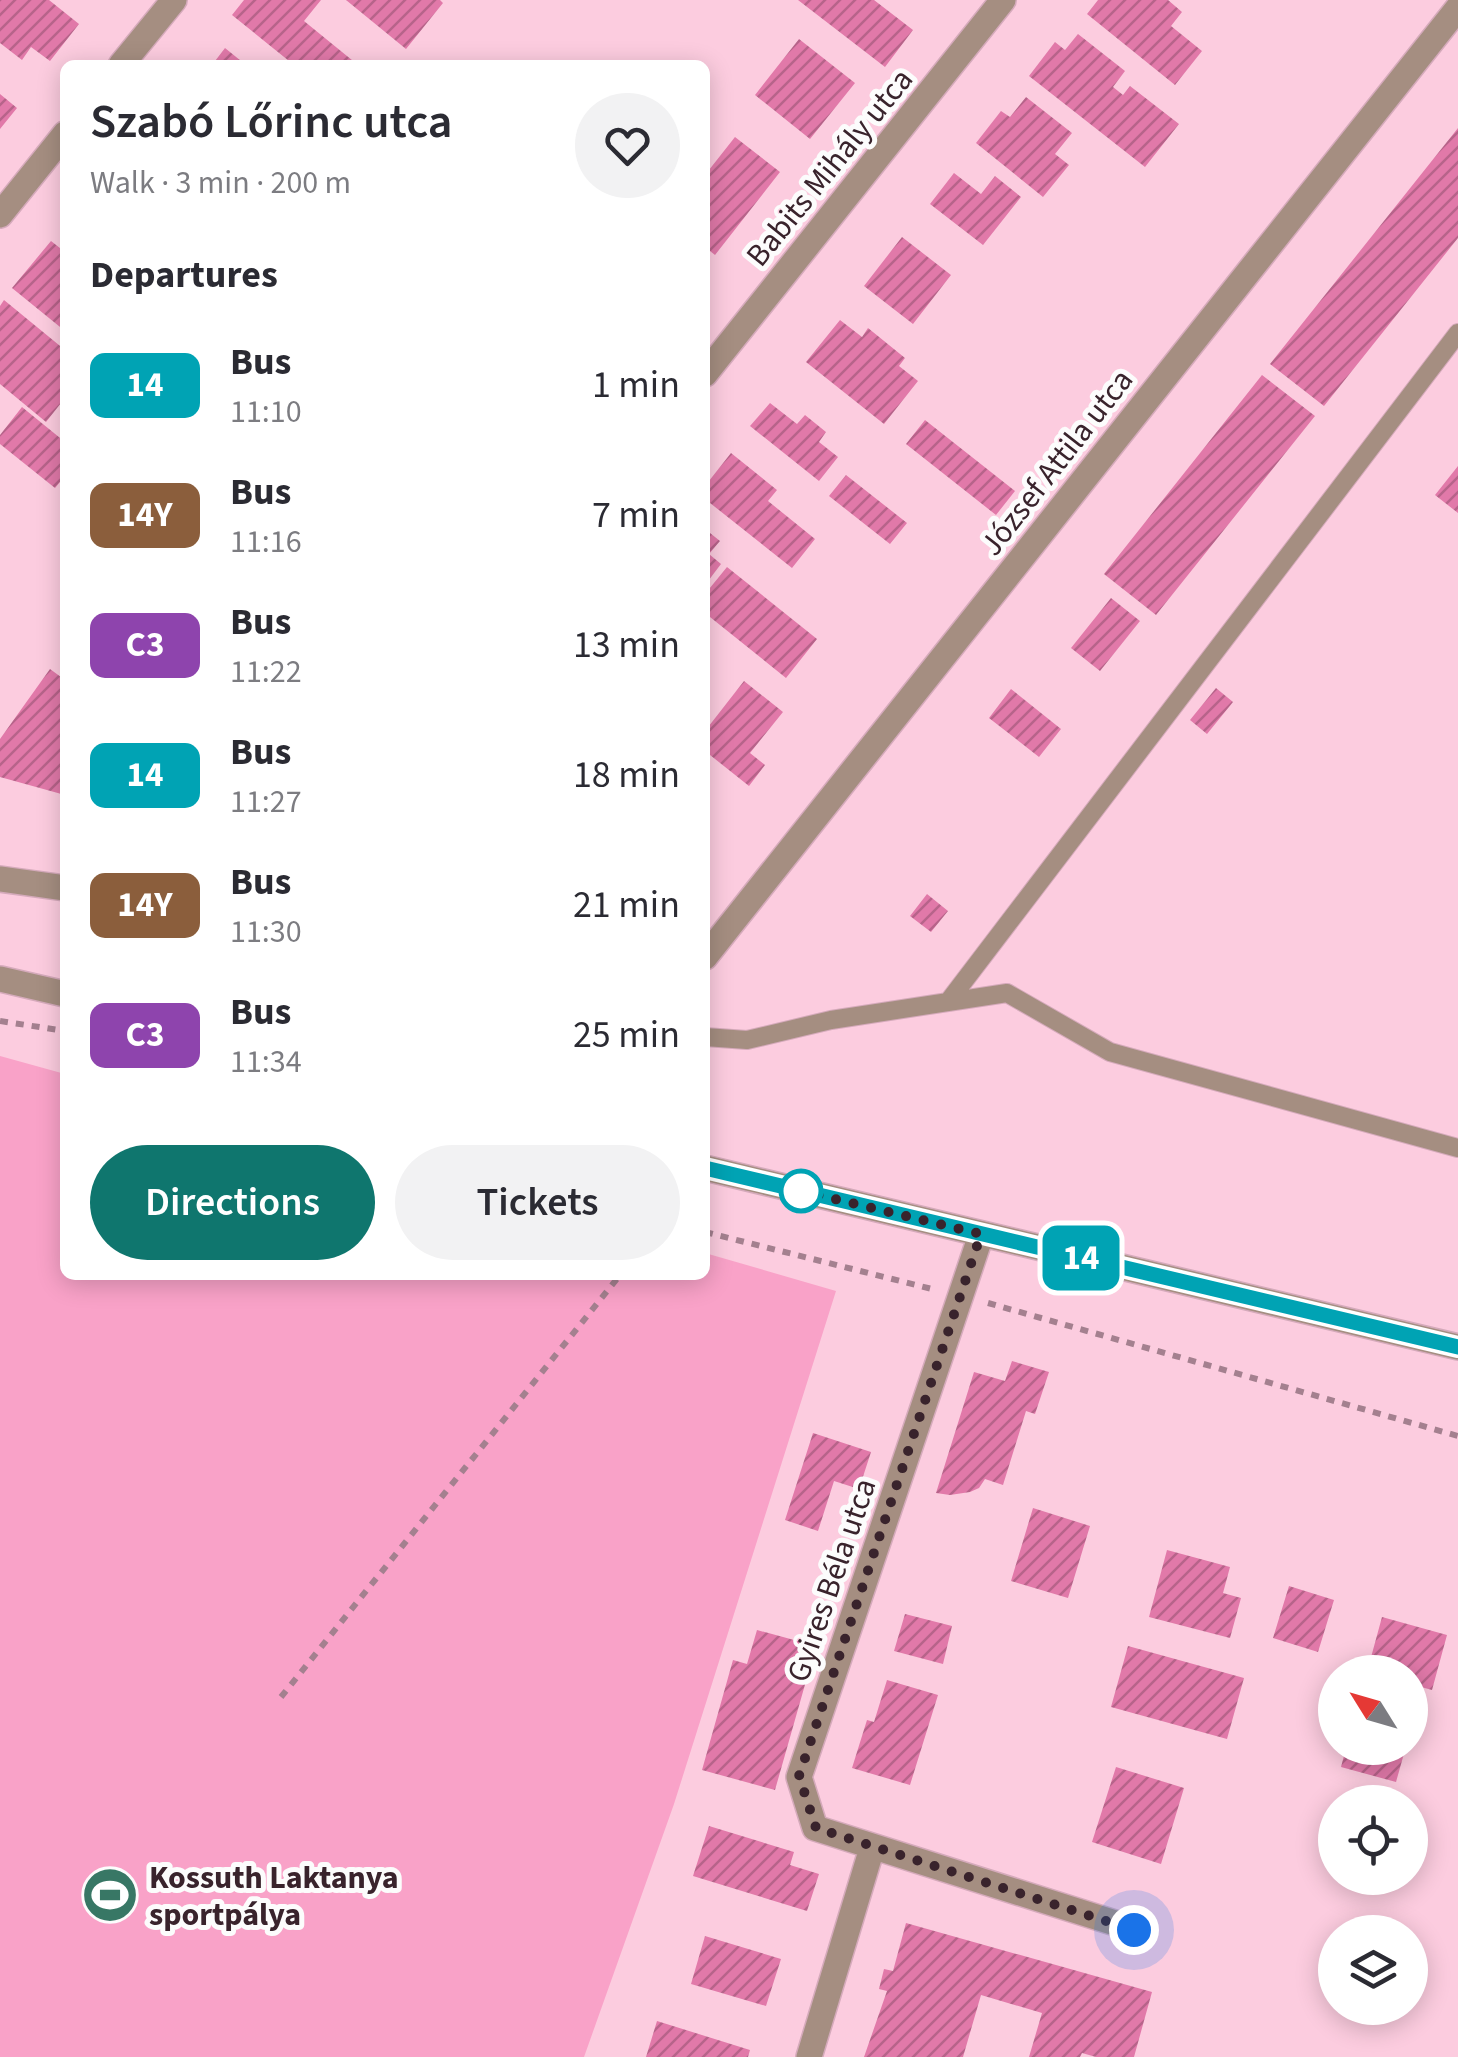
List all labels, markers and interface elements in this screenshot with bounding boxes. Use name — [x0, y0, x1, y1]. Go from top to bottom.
street label: Babits Mihály utca — [735, 59, 924, 277]
text: Szabó Lőrinc utca — [90, 88, 453, 156]
button: heart — [575, 93, 680, 198]
text: Walk · 3 min · 200 m — [90, 160, 351, 206]
text: Departures — [90, 248, 278, 302]
text: Bus — [230, 335, 291, 389]
text: 1 min — [592, 358, 680, 412]
text: 14 — [127, 360, 163, 410]
street label: József Attila utca — [969, 360, 1144, 566]
text: 11:10 — [230, 389, 302, 435]
text: Bus — [230, 465, 291, 519]
text: 7 min — [592, 488, 680, 542]
text: 14Y — [117, 490, 173, 540]
text: 11:16 — [230, 519, 302, 565]
text: Bus — [230, 595, 291, 649]
text: 13 min — [573, 618, 680, 672]
text: C3 — [126, 620, 164, 670]
text: 11:22 — [230, 649, 302, 695]
text: Bus — [230, 725, 291, 779]
text: 18 min — [573, 748, 680, 802]
text: 14 — [127, 750, 163, 800]
text: 11:27 — [230, 779, 302, 825]
text: Bus — [230, 855, 291, 909]
text: 21 min — [573, 878, 680, 932]
text: 14Y — [117, 880, 173, 930]
text: 11:30 — [230, 909, 302, 955]
text: Bus — [230, 985, 291, 1039]
text: 25 min — [573, 1008, 680, 1062]
text: C3 — [126, 1010, 164, 1060]
text: 11:34 — [230, 1039, 302, 1085]
button: Directions — [90, 1145, 375, 1260]
button: Tickets — [395, 1145, 680, 1260]
unlabelled marker — [780, 1170, 822, 1212]
line badge: 14 — [1036, 1226, 1126, 1290]
text: 14 — [1063, 1233, 1099, 1283]
street label: Gyires Béla utca — [776, 1472, 888, 1688]
north arrow — [1318, 1655, 1428, 1765]
map controls — [1318, 1655, 1428, 2025]
button: locate — [1318, 1785, 1428, 1895]
place label: Kossuth Laktanya sportpálya — [149, 1855, 399, 1938]
sports icon: Kossuth Laktanya sportpálya — [80, 1865, 140, 1925]
your location — [1109, 1905, 1159, 1955]
button: layers — [1318, 1915, 1428, 2025]

